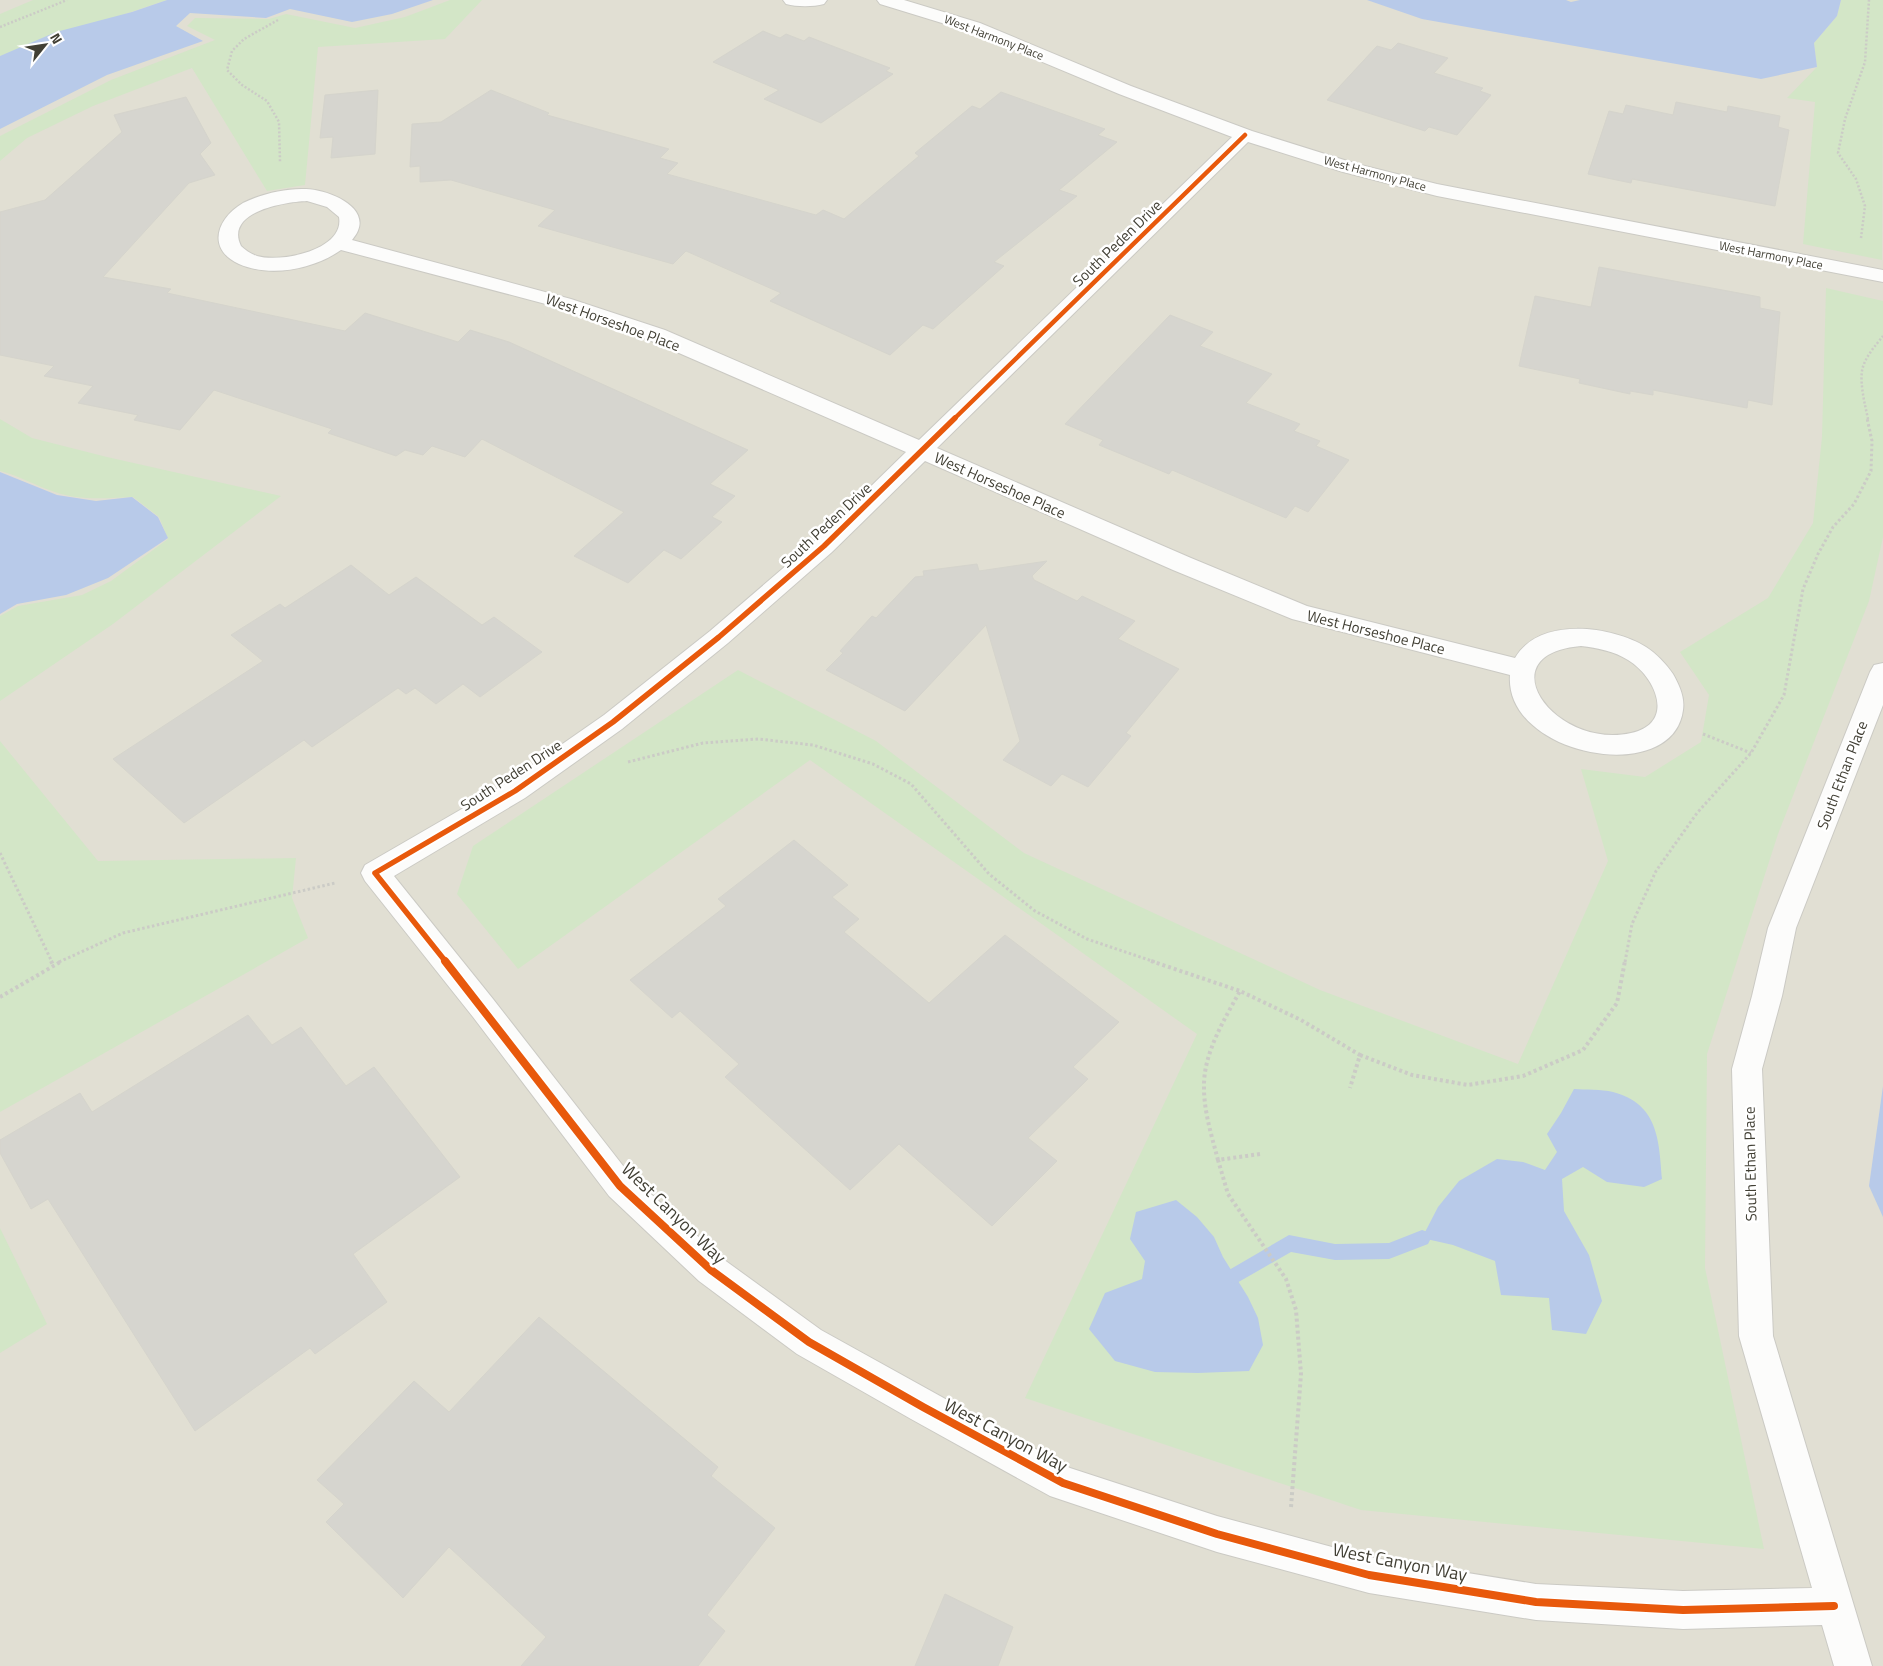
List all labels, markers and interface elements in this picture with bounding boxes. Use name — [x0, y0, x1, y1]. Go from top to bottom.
street label: West Harmony Place — [941, 9, 1047, 65]
north arrow — [20, 20, 70, 70]
text: N — [45, 29, 68, 48]
street label: West Harmony Place — [1322, 150, 1428, 196]
street label: South Peden Drive — [1067, 194, 1167, 292]
street label: West Harmony Place — [1717, 236, 1825, 274]
street label: West Horseshoe Place — [543, 287, 683, 357]
street label: West Horseshoe Place — [931, 446, 1069, 524]
street label: South Peden Drive — [775, 477, 877, 573]
street label: West Horseshoe Place — [1305, 604, 1447, 660]
street label: South Ethan Place — [1811, 717, 1873, 833]
street label: South Peden Drive — [456, 734, 566, 816]
street label: South Ethan Place — [1737, 1106, 1763, 1222]
street label: West Canyon Way — [615, 1156, 733, 1270]
street label: West Canyon Way — [939, 1391, 1073, 1479]
street label: West Canyon Way — [1330, 1536, 1470, 1588]

